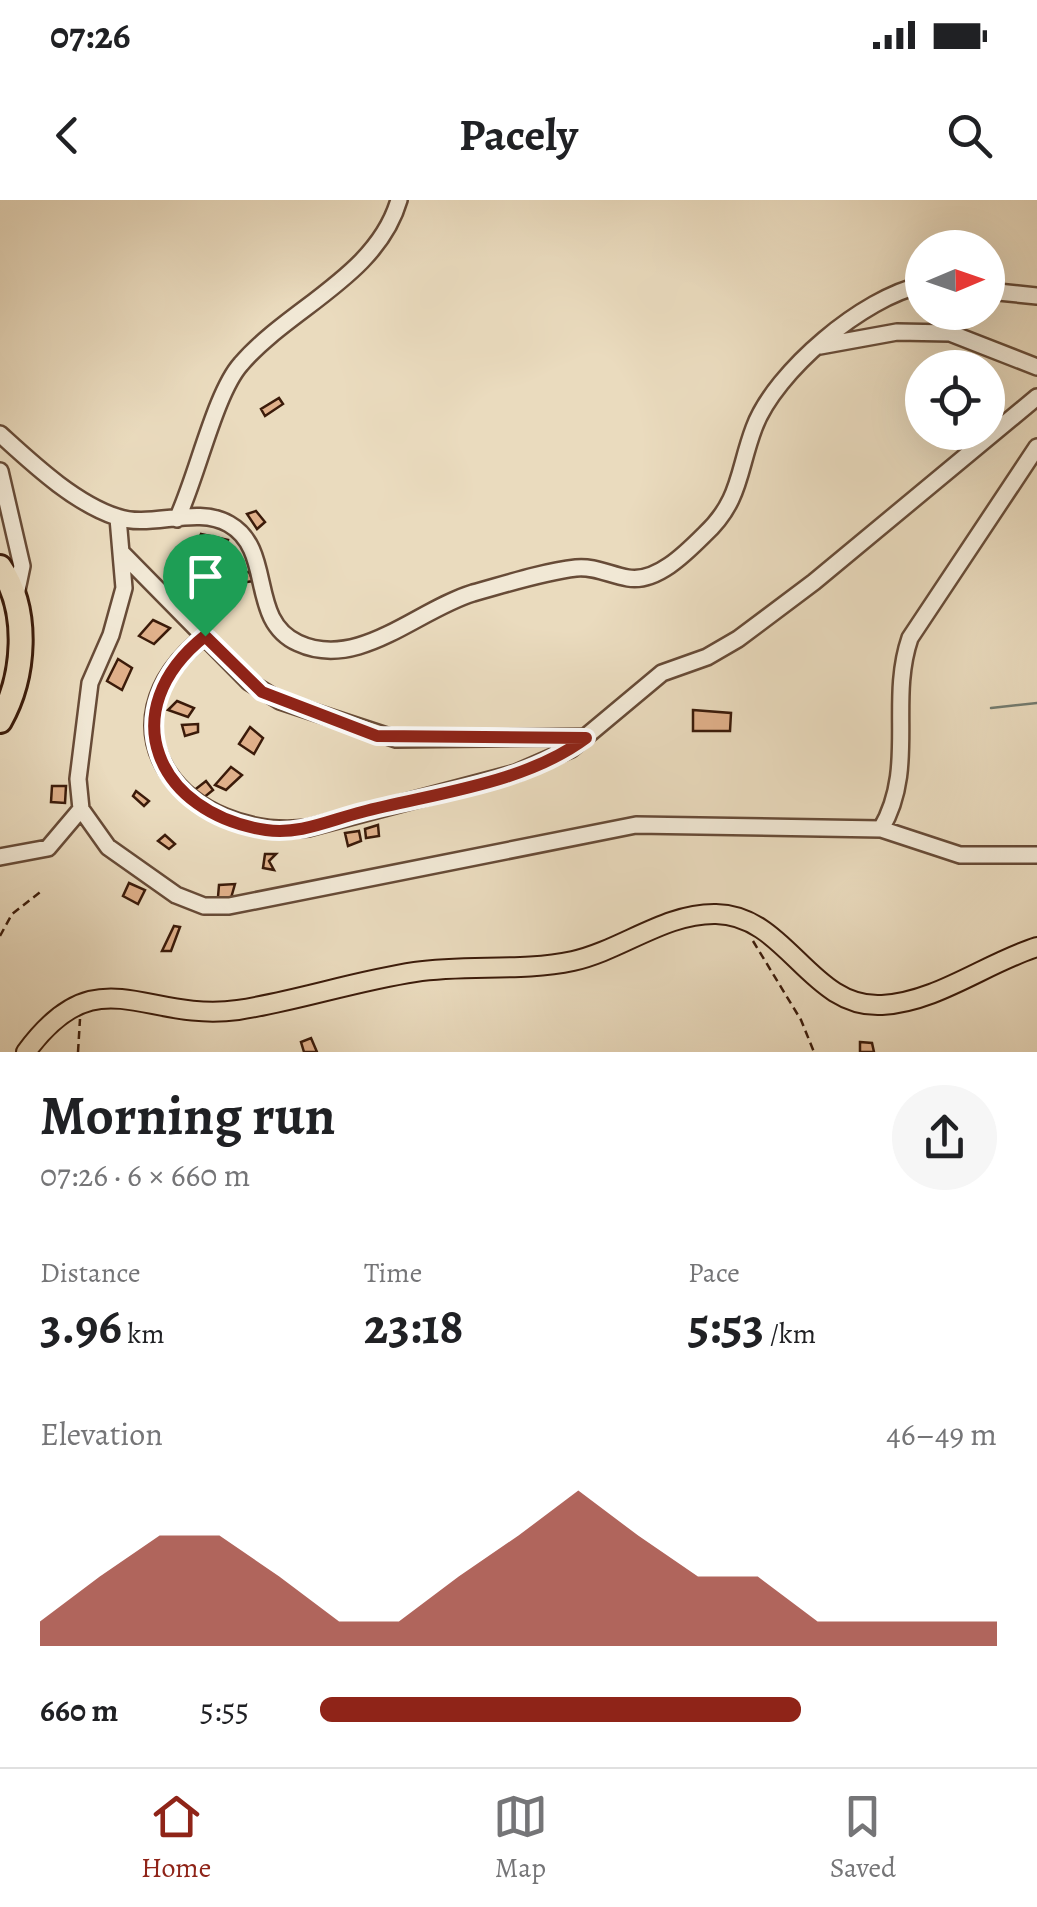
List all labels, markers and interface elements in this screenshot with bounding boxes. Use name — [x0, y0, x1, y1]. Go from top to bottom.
text: 07:26 — [50, 9, 130, 61]
text: Pacely — [459, 104, 578, 166]
icon: back — [40, 108, 95, 163]
icon: search — [942, 108, 997, 163]
north arrow — [905, 230, 1005, 330]
map controls — [905, 230, 1005, 450]
button: locate — [905, 350, 1005, 450]
pin — [163, 534, 248, 637]
icon: arrive — [178, 549, 233, 604]
text: Morning run — [40, 1078, 335, 1153]
button: share — [892, 1085, 997, 1190]
text: 07:26 · 6 × 660 m — [40, 1153, 250, 1197]
text: Distance — [40, 1254, 140, 1292]
text: Time — [364, 1254, 422, 1292]
text: Pace — [688, 1254, 740, 1292]
text: 3.96 — [40, 1292, 122, 1360]
text: 23:18 — [364, 1292, 463, 1360]
text: 5:53 — [688, 1292, 764, 1360]
text: km — [122, 1315, 165, 1353]
text: /km — [764, 1315, 816, 1353]
text: Elevation — [40, 1412, 163, 1456]
text: 46–49 m — [886, 1412, 997, 1456]
text: 660 m — [40, 1688, 118, 1732]
text: 5:55 — [200, 1688, 249, 1732]
tab: Home — [141, 1789, 211, 1887]
tab: Map — [493, 1789, 548, 1887]
tab: Saved — [830, 1789, 896, 1887]

